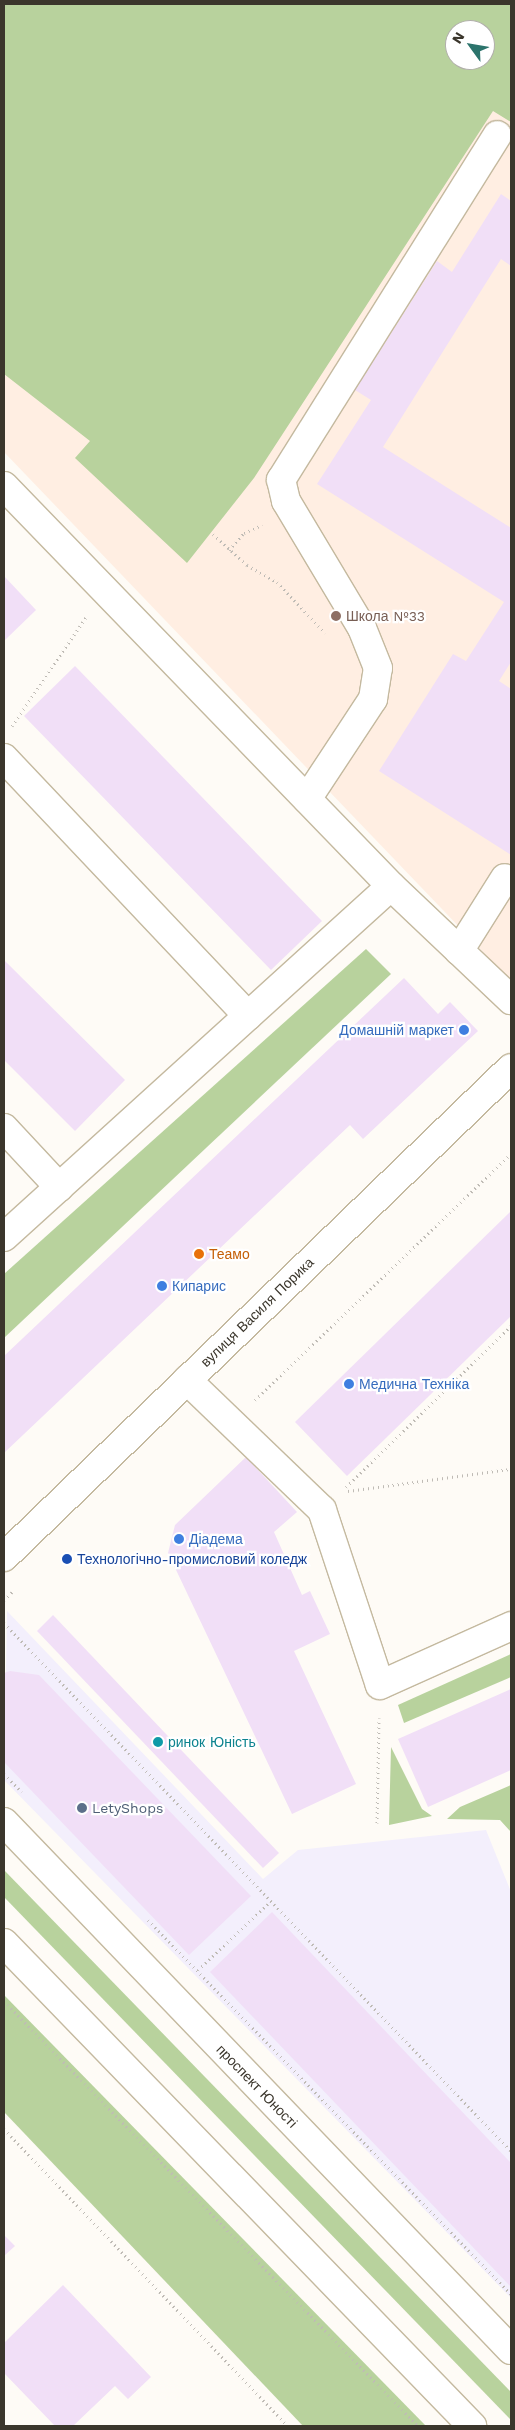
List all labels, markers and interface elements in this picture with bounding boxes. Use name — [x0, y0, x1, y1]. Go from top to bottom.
north arrow — [445, 20, 495, 70]
text: N — [449, 29, 468, 46]
place label: Школа №33 — [346, 608, 425, 624]
marker: Школа №33 — [330, 610, 342, 622]
place label: Домашній маркет — [339, 1022, 454, 1038]
marker: Домашній маркет — [458, 1024, 470, 1036]
place label: Теамо — [209, 1246, 250, 1262]
marker: Теамо — [193, 1248, 205, 1260]
street label: вулиця Василя Порика — [197, 1254, 317, 1370]
place label: Кипарис — [172, 1278, 226, 1294]
marker: Кипарис — [156, 1280, 168, 1292]
place label: Медична Техніка — [359, 1376, 469, 1392]
marker: Медична Техніка — [343, 1378, 355, 1390]
place label: Діадема — [189, 1531, 243, 1547]
marker: Діадема — [173, 1533, 185, 1545]
place label: Технологічно-промисловий коледж — [77, 1551, 307, 1567]
marker: Технологічно-промисловий коледж — [61, 1553, 73, 1565]
place label: ринок Юність — [168, 1734, 256, 1750]
marker: ринок Юність — [152, 1736, 164, 1748]
place label: LetyShops — [92, 1800, 163, 1816]
marker: LetyShops — [76, 1802, 88, 1814]
street label: проспект Юності — [213, 2041, 301, 2131]

